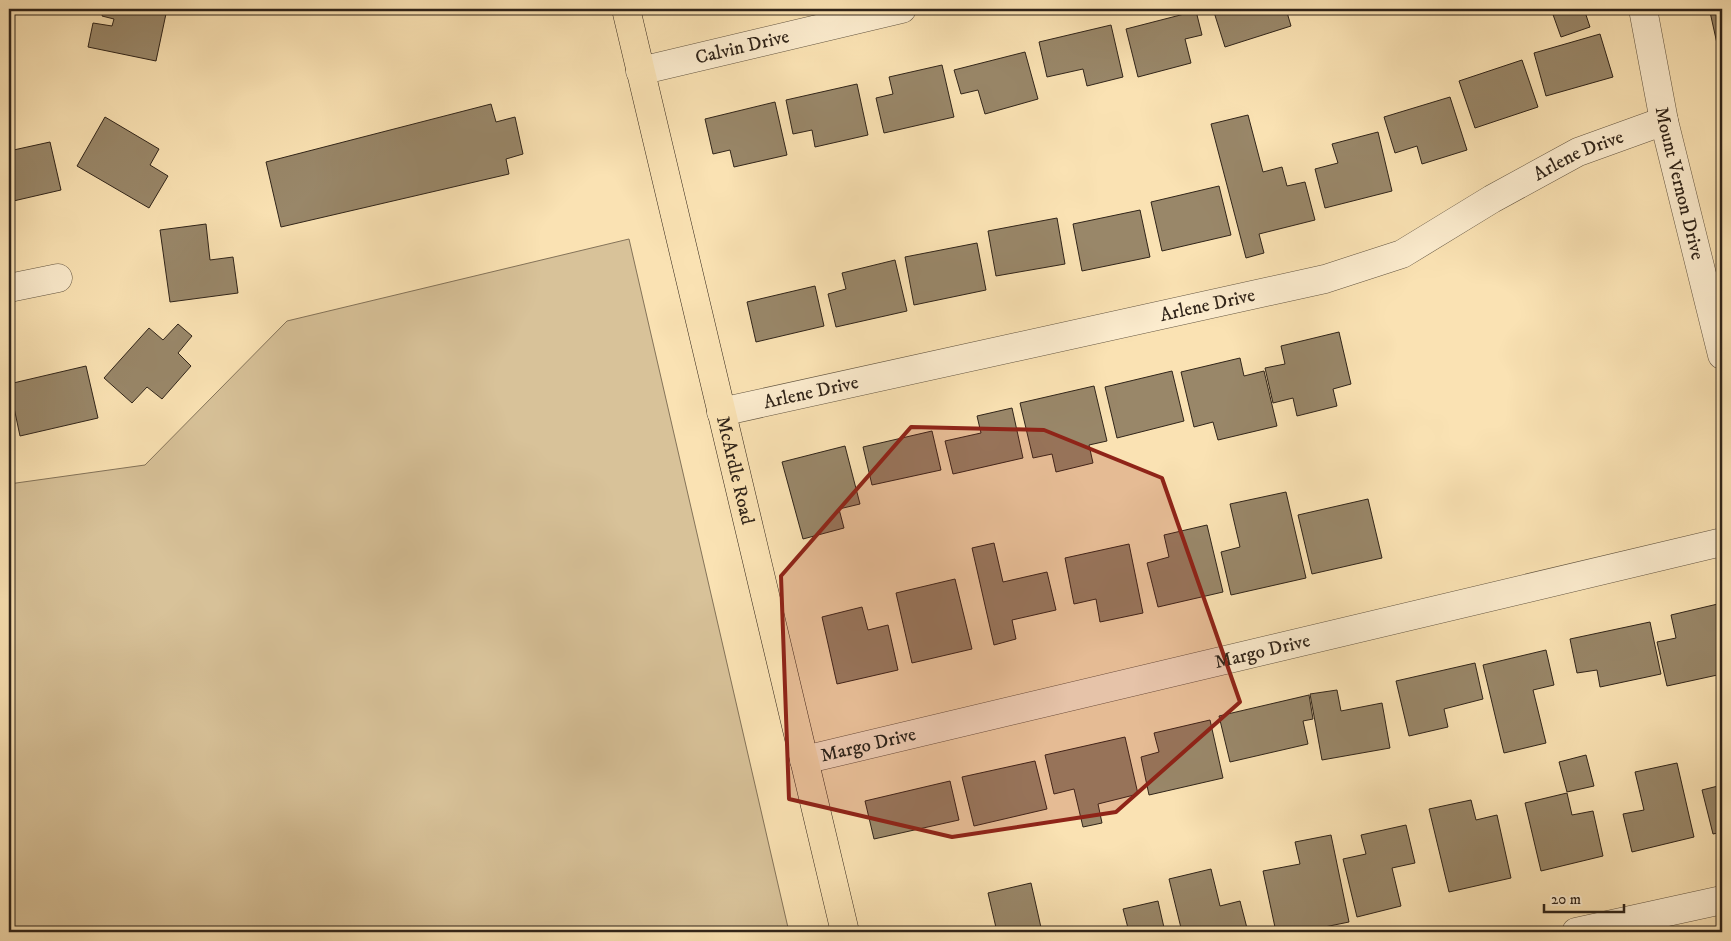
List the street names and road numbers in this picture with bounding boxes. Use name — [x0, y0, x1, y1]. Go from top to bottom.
street label: Calvin Drive — [693, 25, 792, 69]
street label: Mount Vernon Drive — [1650, 105, 1709, 262]
street label: Arlene Drive — [1529, 125, 1627, 186]
street label: Arlene Drive — [1158, 283, 1257, 327]
street label: Arlene Drive — [761, 371, 861, 414]
street label: McArdle Road — [711, 414, 760, 527]
street label: Margo Drive — [1212, 629, 1312, 674]
street label: Margo Drive — [818, 722, 918, 767]

